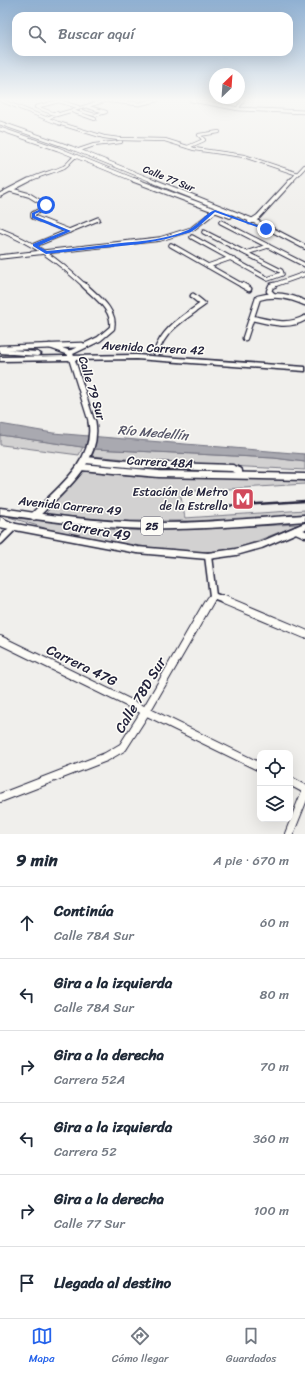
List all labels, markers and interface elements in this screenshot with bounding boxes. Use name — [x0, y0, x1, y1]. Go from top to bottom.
search box — [12, 12, 293, 56]
text: Buscar aquí — [58, 21, 135, 47]
icon: search — [26, 23, 48, 45]
north arrow — [209, 68, 245, 104]
street label: Calle 77 Sur — [140, 160, 198, 198]
route start — [37, 196, 55, 214]
route end — [257, 220, 275, 238]
street label: Avenida Carrera 42 — [100, 334, 205, 362]
street label: Calle 79 Sur — [72, 353, 112, 424]
water label: Río Medellín — [117, 418, 191, 447]
street label: Carrera 48A — [126, 449, 194, 475]
place label: Estación de Metro de la Estrella — [133, 481, 228, 517]
metro station icon: Estación de Metro de la Estrella — [230, 486, 256, 512]
street label: Avenida Carrera 49 — [16, 490, 123, 522]
street label: Carrera 49 — [61, 512, 133, 549]
road number: 25 — [141, 517, 163, 535]
street label: Carrera 47G — [42, 637, 122, 694]
street label: Calle 78D Sur — [108, 651, 174, 738]
map controls — [257, 750, 293, 822]
button: locate — [257, 750, 293, 786]
button: layers — [257, 786, 293, 822]
text: 9 min — [16, 845, 58, 875]
text: A pie · 670 m — [213, 849, 289, 872]
text: Continúa — [54, 898, 113, 924]
text: 60 m — [260, 911, 289, 934]
icon: ahead — [16, 912, 38, 934]
text: Calle 78A Sur — [54, 924, 134, 947]
text: Gira a la izquierda — [54, 970, 172, 996]
text: 80 m — [260, 983, 289, 1006]
icon: left — [16, 984, 38, 1006]
text: Calle 78A Sur — [54, 996, 134, 1019]
text: Gira a la derecha — [54, 1042, 164, 1068]
text: 70 m — [260, 1055, 289, 1078]
icon: right — [16, 1056, 38, 1078]
text: Carrera 52A — [54, 1068, 125, 1091]
text: Gira a la izquierda — [54, 1114, 172, 1140]
text: 360 m — [253, 1127, 289, 1150]
icon: left — [16, 1128, 38, 1150]
text: Carrera 52 — [54, 1140, 117, 1163]
text: Gira a la derecha — [54, 1186, 164, 1212]
text: 100 m — [254, 1199, 289, 1222]
icon: right — [16, 1200, 38, 1222]
text: Calle 77 Sur — [54, 1212, 125, 1235]
text: Llegada al destino — [54, 1270, 171, 1296]
icon: arrive — [16, 1272, 38, 1294]
tab: Mapa — [29, 1325, 54, 1368]
tab: Cómo llegar — [112, 1325, 169, 1368]
tab: Guardados — [226, 1325, 276, 1368]

